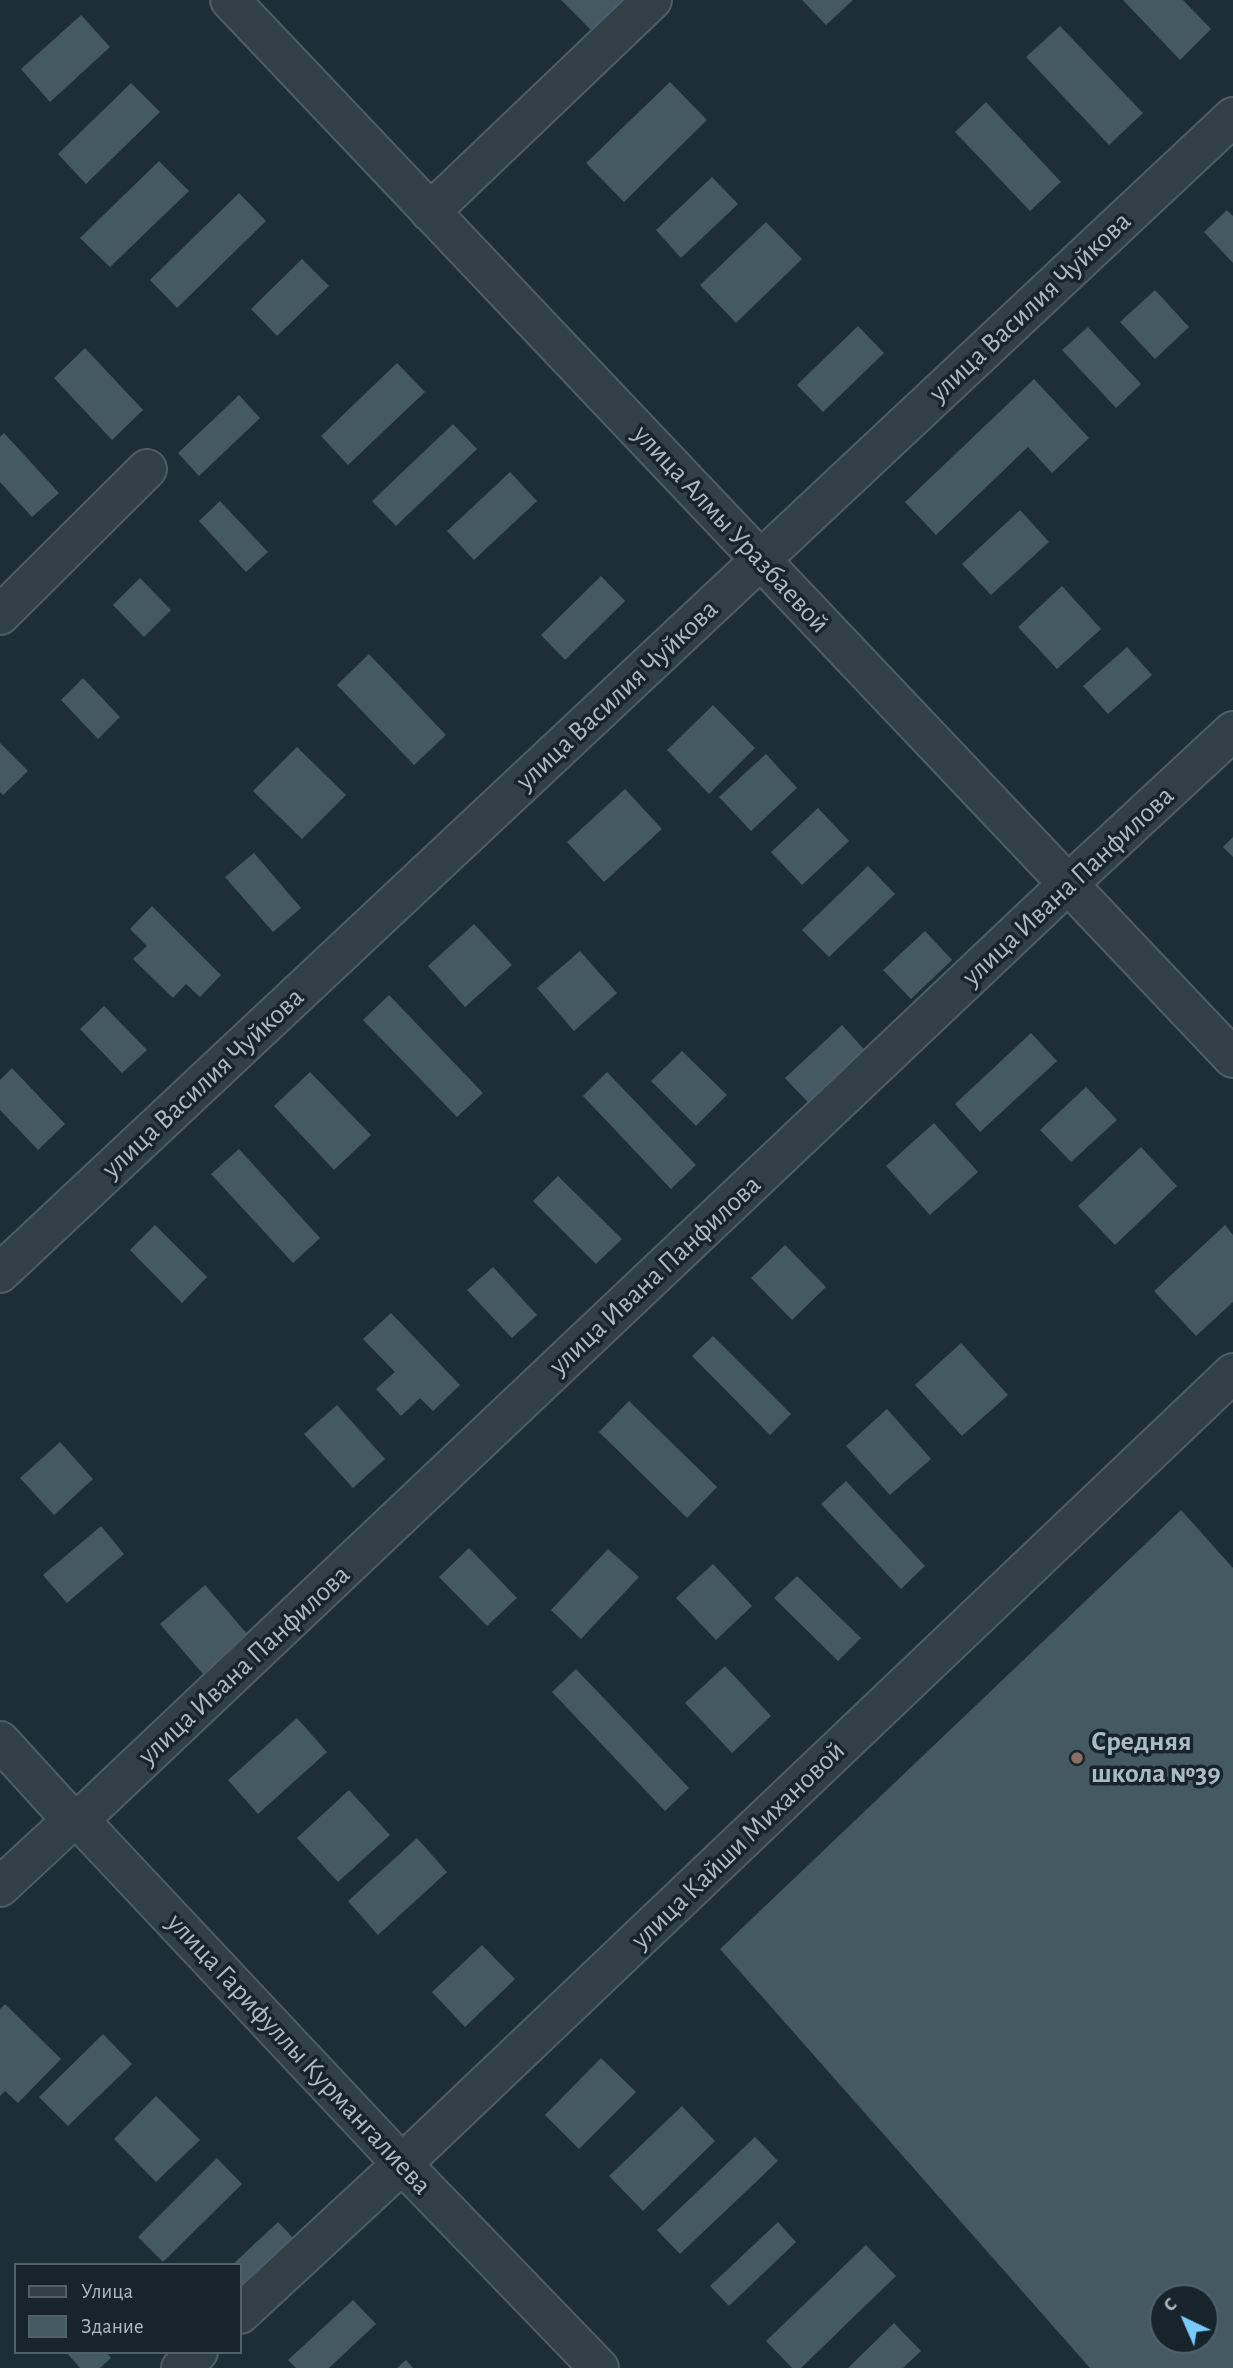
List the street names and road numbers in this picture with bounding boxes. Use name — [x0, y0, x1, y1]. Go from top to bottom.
street label: улица Василия Чуйкова — [922, 205, 1138, 409]
street label: улица Алмы Уразбаевой — [626, 418, 836, 640]
street label: улица Василия Чуйкова — [509, 593, 725, 797]
street label: улица Ивана Панфилова — [955, 779, 1181, 993]
street label: улица Василия Чуйкова — [95, 981, 311, 1185]
street label: улица Ивана Панфилова — [542, 1168, 768, 1382]
street label: улица Ивана Панфилова — [131, 1558, 357, 1772]
street label: улица Кайши Михановой — [624, 1734, 852, 1956]
street label: улица Гарифуллы Курмангалиева — [160, 1906, 438, 2202]

